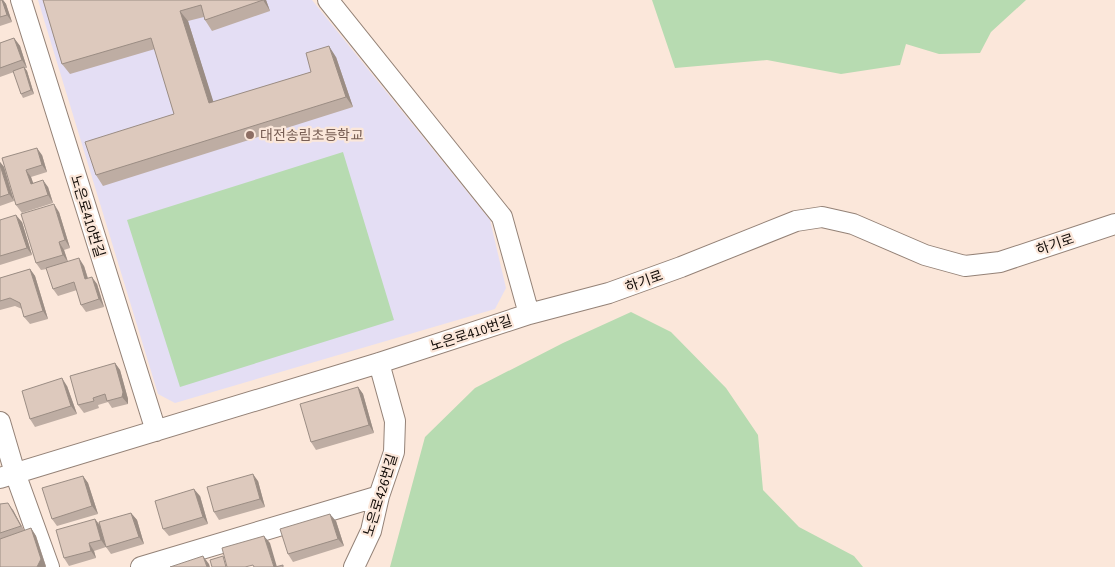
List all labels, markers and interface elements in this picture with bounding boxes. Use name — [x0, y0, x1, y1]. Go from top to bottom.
place label: 대전송림초등학교 — [260, 126, 363, 146]
marker: 대전송림초등학교 — [244, 129, 256, 141]
street label: 노은로410번길 — [65, 173, 109, 260]
street label: 하기로 — [1034, 229, 1077, 261]
street label: 하기로 — [623, 266, 666, 298]
street label: 노은로410번길 — [428, 311, 515, 357]
street label: 노은로426번길 — [359, 452, 403, 539]

